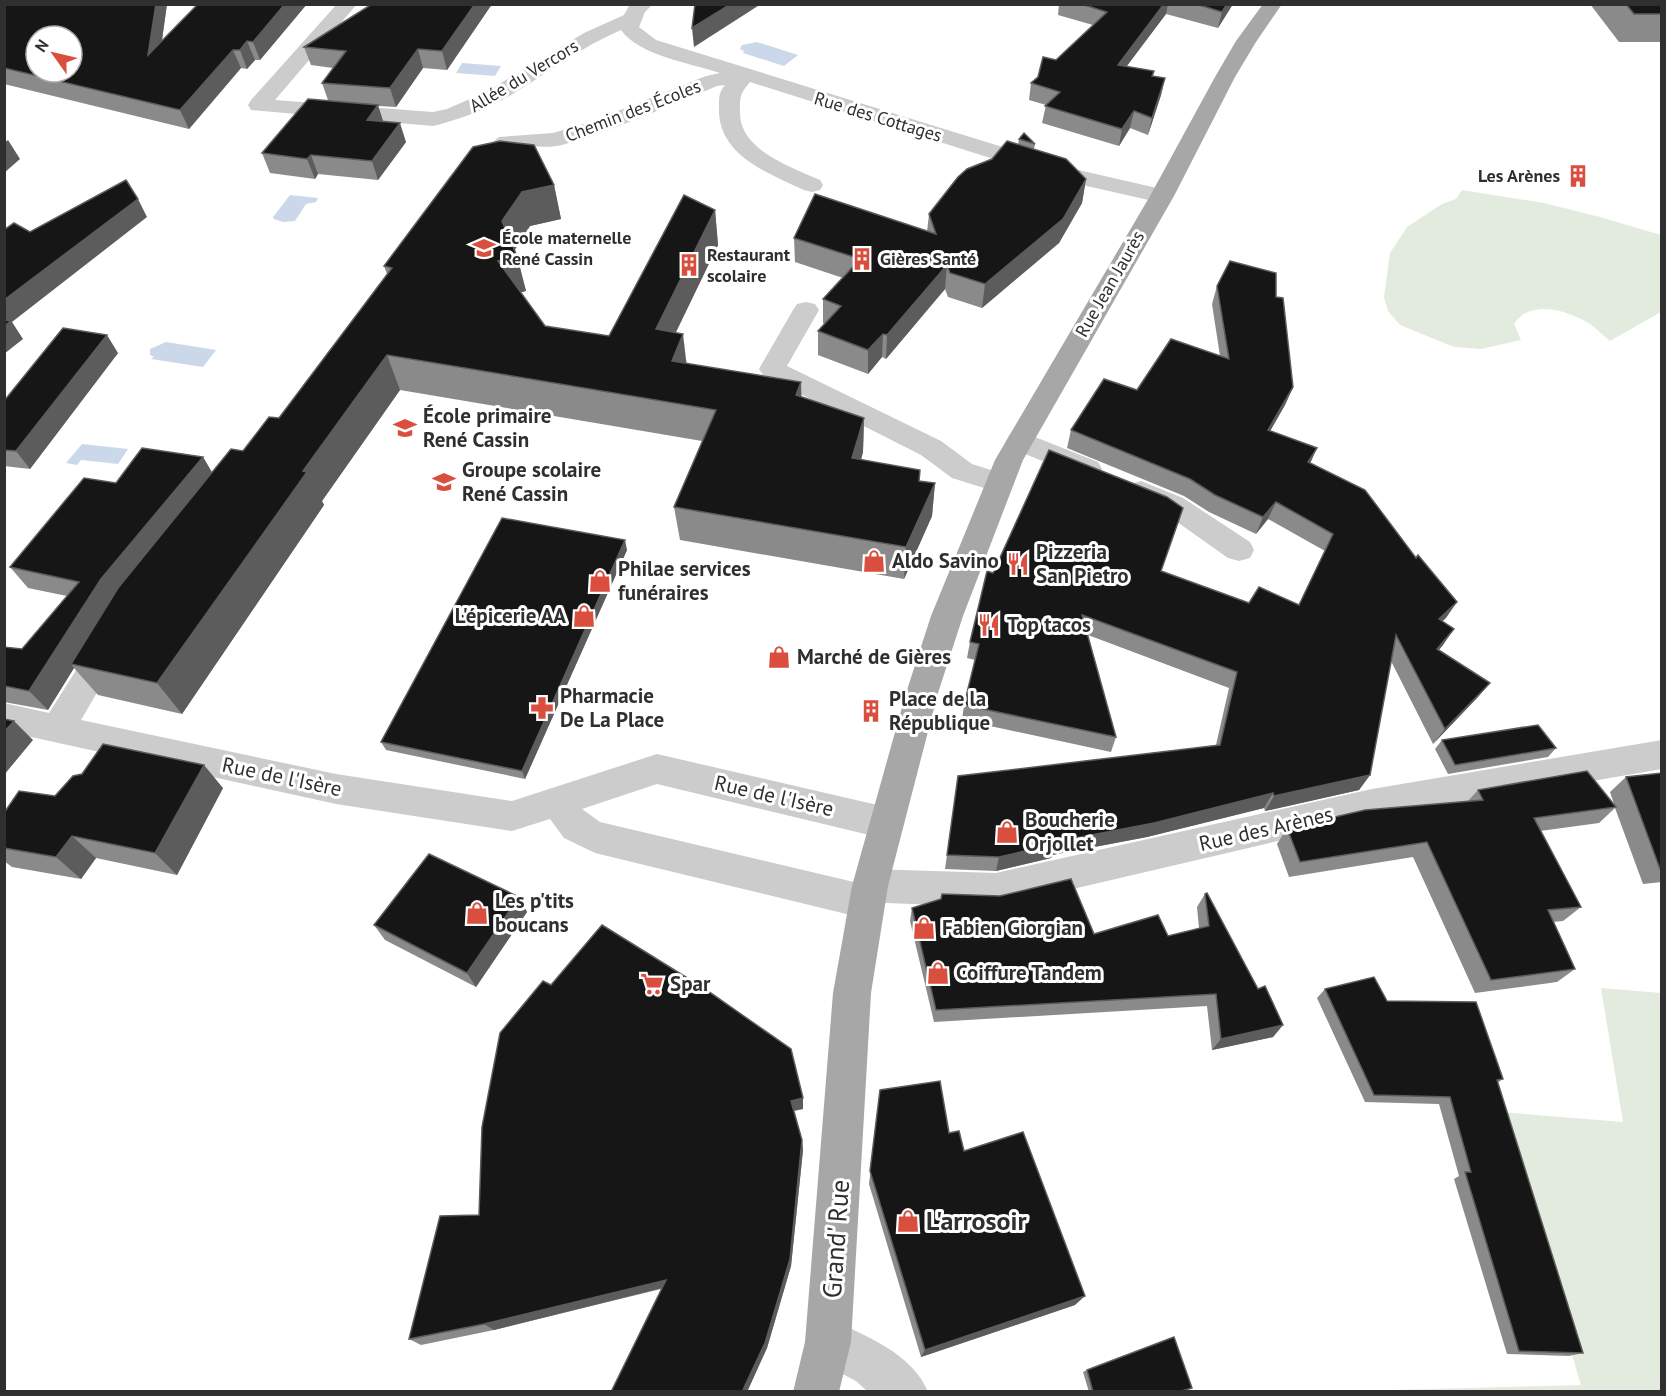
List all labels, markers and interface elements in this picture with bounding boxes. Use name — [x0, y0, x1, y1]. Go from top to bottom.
north arrow — [24, 24, 84, 84]
street label: Allée du Vercors — [465, 34, 582, 117]
text: N — [30, 36, 53, 56]
street label: Chemin des Écoles — [562, 74, 704, 147]
street label: Rue des Cottages — [812, 86, 945, 147]
building icon: Les Arènes — [1565, 163, 1591, 189]
place label: Les Arènes — [1478, 164, 1560, 187]
place label: École maternelle René Cassin — [502, 226, 631, 270]
street label: Rue Jean Jaurès — [1070, 227, 1149, 341]
school or university icon: École maternelle René Cassin — [471, 235, 497, 261]
place label: Restaurant scolaire — [707, 243, 791, 287]
building icon: Gières Santé — [849, 246, 875, 272]
place label: Gières Santé — [880, 247, 976, 270]
building icon: Restaurant scolaire — [676, 252, 702, 278]
place label: École primaire René Cassin — [423, 402, 552, 453]
school or university icon: École primaire René Cassin — [392, 415, 418, 441]
place label: Groupe scolaire René Cassin — [462, 456, 601, 507]
school or university icon: Groupe scolaire René Cassin — [431, 469, 457, 495]
place label: Pizzeria San Pietro — [1036, 538, 1129, 589]
place label: Aldo Savino — [892, 547, 999, 574]
shop icon: Aldo Savino — [861, 548, 887, 574]
restaurant icon: Pizzeria San Pietro — [1005, 551, 1031, 577]
place label: Philae services funéraires — [618, 555, 751, 606]
shop icon: Philae services funéraires — [587, 568, 613, 594]
place label: L'épicerie AA — [455, 602, 566, 629]
shop icon: L'épicerie AA — [571, 603, 597, 629]
place label: Top tacos — [1007, 611, 1091, 638]
restaurant icon: Top tacos — [976, 612, 1002, 638]
place label: Marché de Gières — [797, 643, 951, 670]
shop icon: Marché de Gières — [766, 644, 792, 670]
place label: Pharmacie De La Place — [560, 682, 664, 733]
place label: Place de la République — [889, 685, 990, 736]
pharmacy icon: Pharmacie De La Place — [529, 695, 555, 721]
building icon: Place de la République — [858, 698, 884, 724]
street label: Rue de l'Isère — [220, 751, 344, 802]
street label: Rue de l'Isère — [712, 769, 836, 822]
street label: Rue des Arènes — [1196, 800, 1336, 857]
place label: Boucherie Orjollet — [1025, 806, 1115, 857]
shop icon: Boucherie Orjollet — [994, 819, 1020, 845]
place label: Les p'tits boucans — [495, 887, 574, 938]
shop icon: Les p'tits boucans — [464, 900, 490, 926]
place label: Fabien Giorgian — [942, 914, 1083, 941]
shop icon: Fabien Giorgian — [911, 915, 937, 941]
place label: Coiffure Tandem — [956, 959, 1102, 986]
shop icon: Coiffure Tandem — [925, 960, 951, 986]
place label: Spar — [670, 970, 711, 997]
supermarket icon: Spar — [639, 971, 665, 997]
street label: Grand' Rue — [815, 1179, 856, 1299]
place label: L'arrosoir — [926, 1204, 1027, 1237]
shop icon: L'arrosoir — [895, 1208, 921, 1234]

